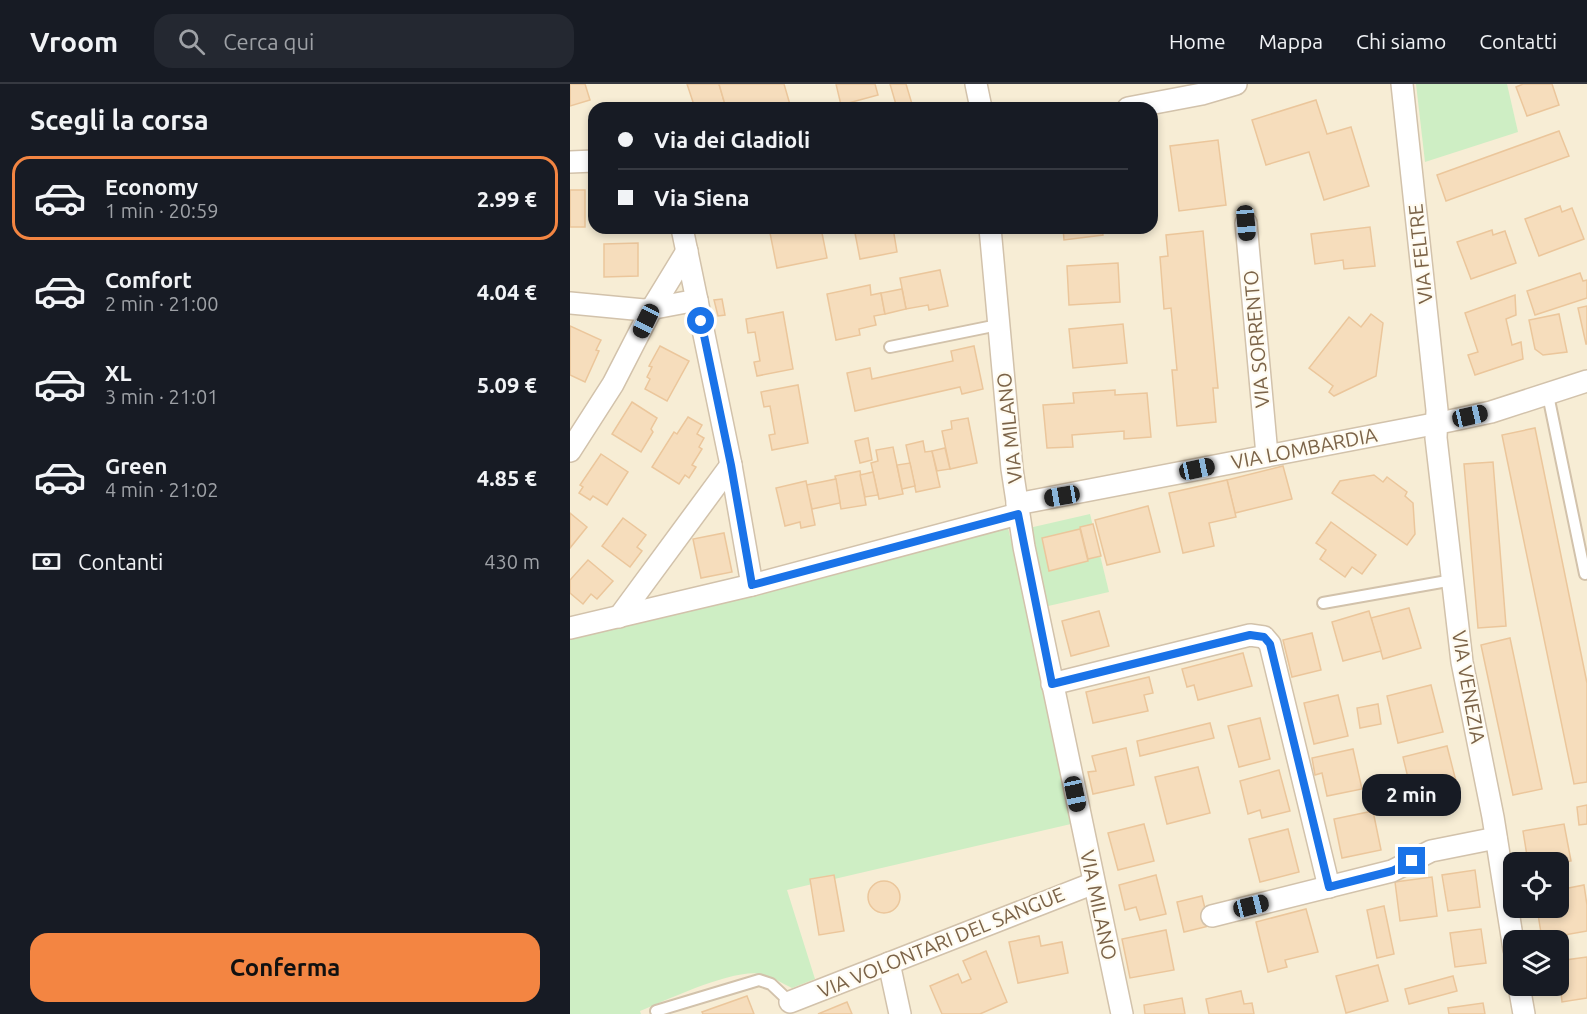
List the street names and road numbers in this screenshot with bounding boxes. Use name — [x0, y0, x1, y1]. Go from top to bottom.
street label: VIA FELTRE — [1403, 203, 1437, 305]
street label: VIA SORRENTO — [1239, 269, 1273, 409]
street label: VIA MILANO — [992, 371, 1026, 485]
street label: VIA LOMBARDIA — [1229, 423, 1379, 473]
street label: VIA VENEZIA — [1448, 629, 1490, 745]
street label: VIA MILANO — [1076, 848, 1122, 962]
street label: VIA VOLONTARI DEL SANGUE — [814, 882, 1068, 1002]

